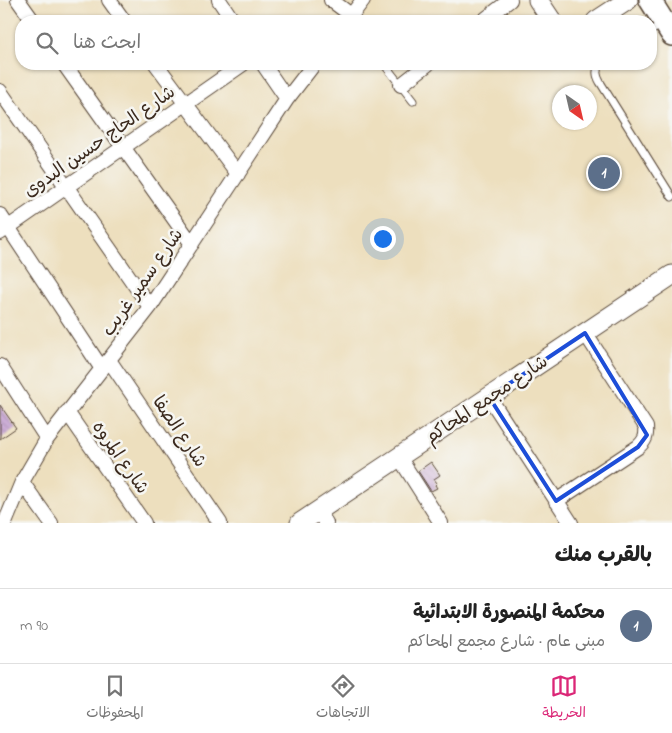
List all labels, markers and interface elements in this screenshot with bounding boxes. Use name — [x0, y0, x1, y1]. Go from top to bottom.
search box — [15, 15, 657, 70]
icon: search — [33, 29, 61, 57]
text: ابحث هنا — [73, 30, 141, 57]
street label: شارع الحاج حسين البدوى — [19, 80, 181, 205]
north arrow — [552, 85, 597, 130]
pin: 1 — [588, 154, 620, 192]
street label: شارع سمير غريب — [97, 224, 191, 342]
your location — [370, 226, 396, 252]
street label: شارع مجمع المحاكم — [420, 350, 554, 452]
street label: شارع الصفا — [145, 391, 212, 473]
street label: شارع المروه — [85, 416, 154, 500]
text: بالقرب منك — [555, 541, 652, 571]
text: محكمة المنصورة الابتدائية — [413, 600, 605, 627]
text: 90 m — [20, 614, 48, 638]
text: 1 — [633, 614, 639, 638]
text: مبنى عام · شارع مجمع المحاكم — [407, 630, 605, 654]
tab: المحفوظات — [86, 672, 144, 725]
tab: الاتجاهات — [316, 672, 370, 725]
tab: الخريطة — [542, 672, 586, 725]

